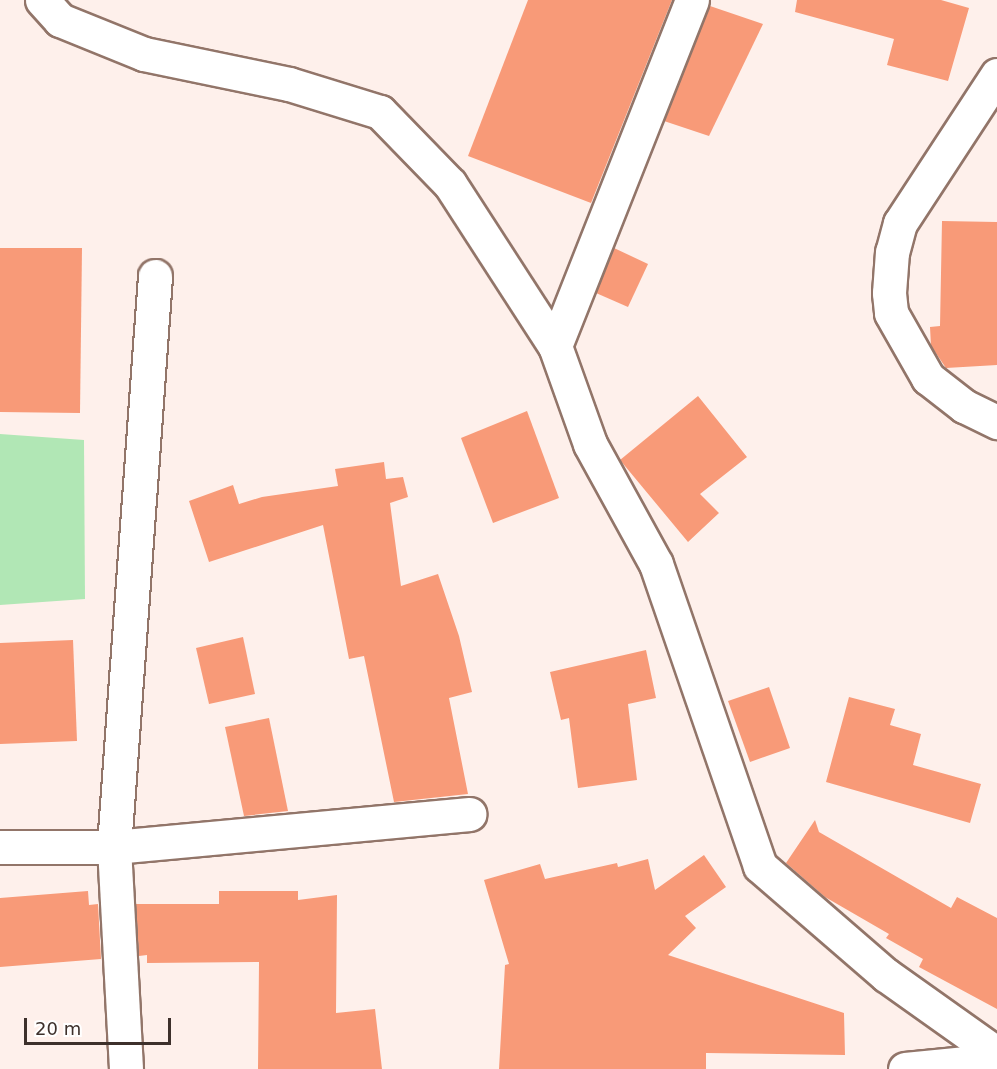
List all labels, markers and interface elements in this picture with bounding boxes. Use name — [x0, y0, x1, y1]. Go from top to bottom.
scale bar — [27, 1006, 174, 1044]
text: 20 m — [35, 1018, 81, 1039]

